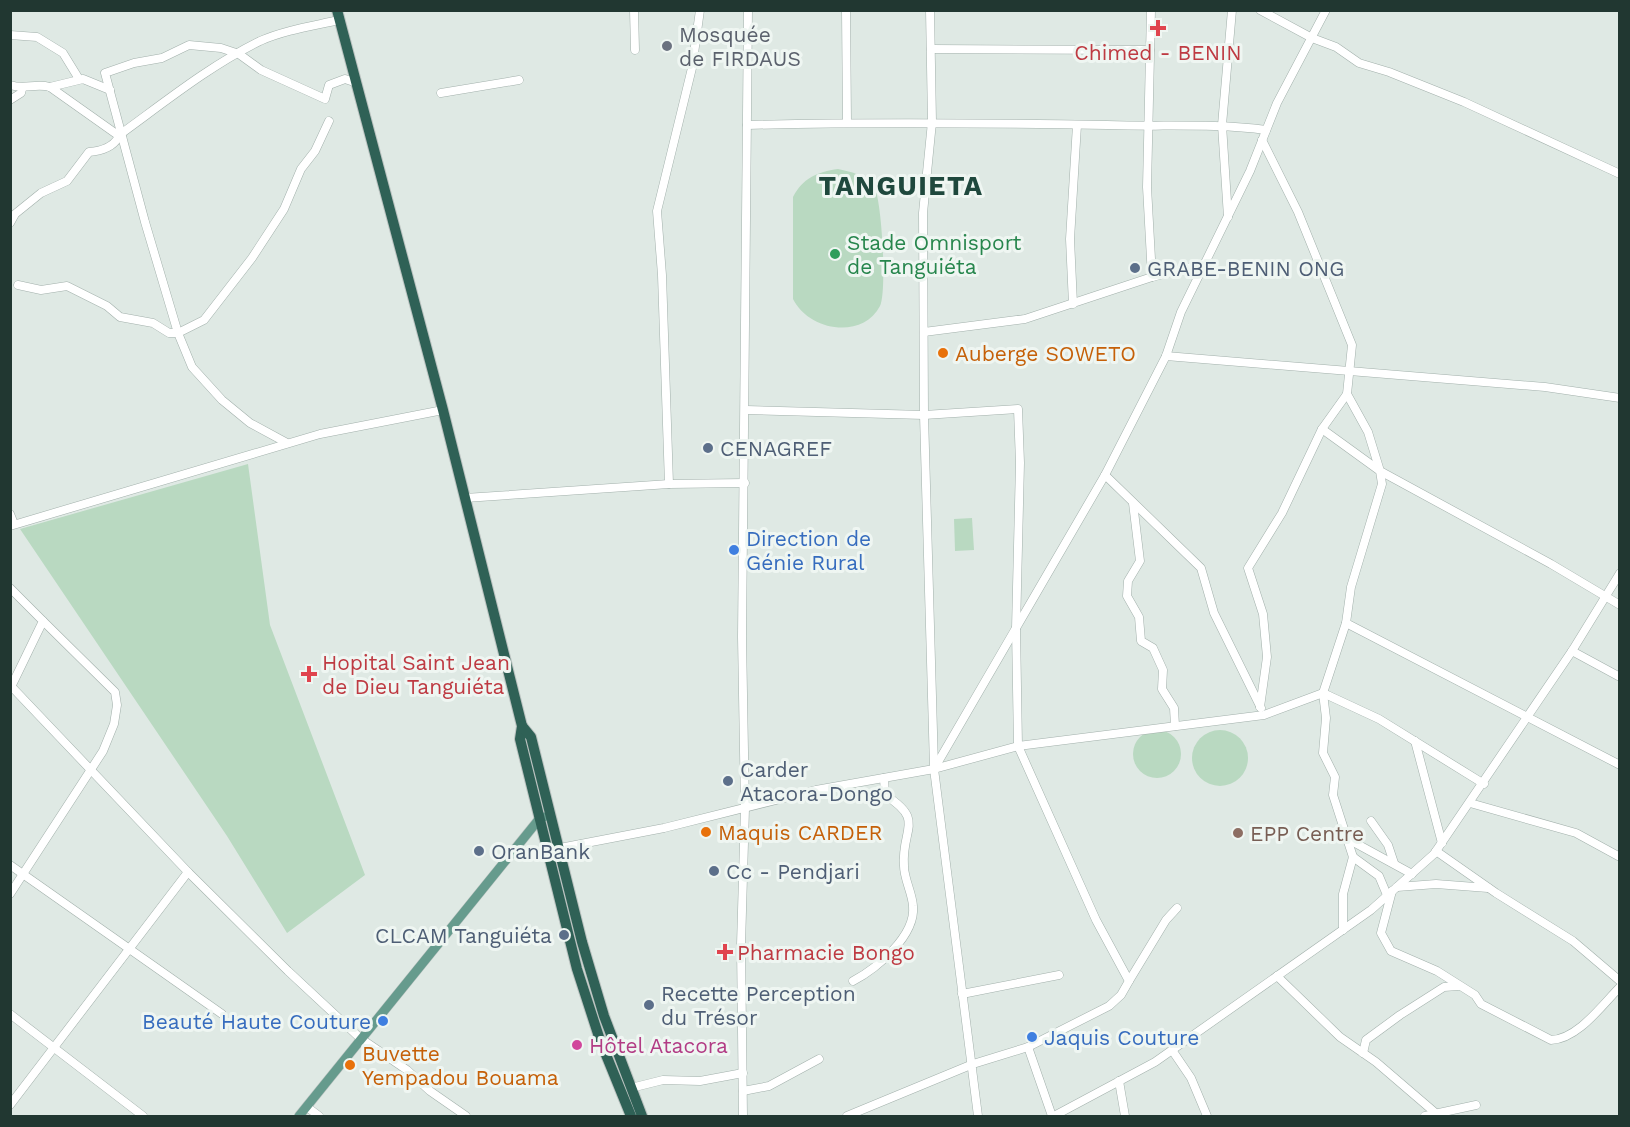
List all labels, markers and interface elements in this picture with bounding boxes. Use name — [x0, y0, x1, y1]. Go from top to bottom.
marker: Chimed - BENIN — [1149, 19, 1167, 37]
place label: Mosquée de FIRDAUS — [679, 22, 801, 71]
marker: Mosquée de FIRDAUS — [660, 39, 674, 53]
place label: Chimed - BENIN — [1074, 40, 1242, 65]
district label: TANGUIETA — [818, 170, 984, 202]
place label: Stade Omnisport de Tanguiéta — [847, 230, 1022, 279]
marker: Stade Omnisport de Tanguiéta — [828, 247, 842, 261]
place label: GRABE-BENIN ONG — [1147, 256, 1344, 281]
marker: GRABE-BENIN ONG — [1128, 261, 1142, 275]
place label: Auberge SOWETO — [955, 341, 1136, 366]
marker: Auberge SOWETO — [936, 346, 950, 360]
place label: CENAGREF — [720, 436, 832, 461]
marker: CENAGREF — [701, 441, 715, 455]
place label: Direction de Génie Rural — [746, 526, 871, 575]
marker: Direction de Génie Rural — [727, 543, 741, 557]
place label: Hopital Saint Jean de Dieu Tanguiéta — [322, 650, 510, 699]
marker: Hopital Saint Jean de Dieu Tanguiéta — [300, 665, 318, 683]
place label: Carder Atacora-Dongo — [740, 757, 893, 806]
marker: Carder Atacora-Dongo — [721, 774, 735, 788]
place label: Maquis CARDER — [718, 820, 882, 845]
place label: EPP Centre — [1250, 821, 1364, 846]
marker: Maquis CARDER — [699, 825, 713, 839]
marker: EPP Centre — [1231, 826, 1245, 840]
place label: OranBank — [491, 839, 590, 864]
marker: OranBank — [472, 844, 486, 858]
place label: Cc - Pendjari — [726, 859, 860, 884]
marker: Cc - Pendjari — [707, 864, 721, 878]
place label: CLCAM Tanguiéta — [375, 923, 552, 948]
marker: CLCAM Tanguiéta — [557, 928, 571, 942]
place label: Pharmacie Bongo — [737, 940, 915, 965]
marker: Pharmacie Bongo — [718, 945, 732, 959]
place label: Recette Perception du Trésor — [661, 981, 856, 1030]
marker: Recette Perception du Trésor — [642, 998, 656, 1012]
place label: Beauté Haute Couture — [142, 1009, 371, 1034]
marker: Beauté Haute Couture — [376, 1014, 390, 1028]
place label: Jaquis Couture — [1044, 1025, 1199, 1050]
marker: Jaquis Couture — [1025, 1030, 1039, 1044]
place label: Hôtel Atacora — [589, 1033, 728, 1058]
marker: Hôtel Atacora — [570, 1038, 584, 1052]
place label: Buvette Yempadou Bouama — [362, 1041, 559, 1090]
marker: Buvette Yempadou Bouama — [343, 1058, 357, 1072]

